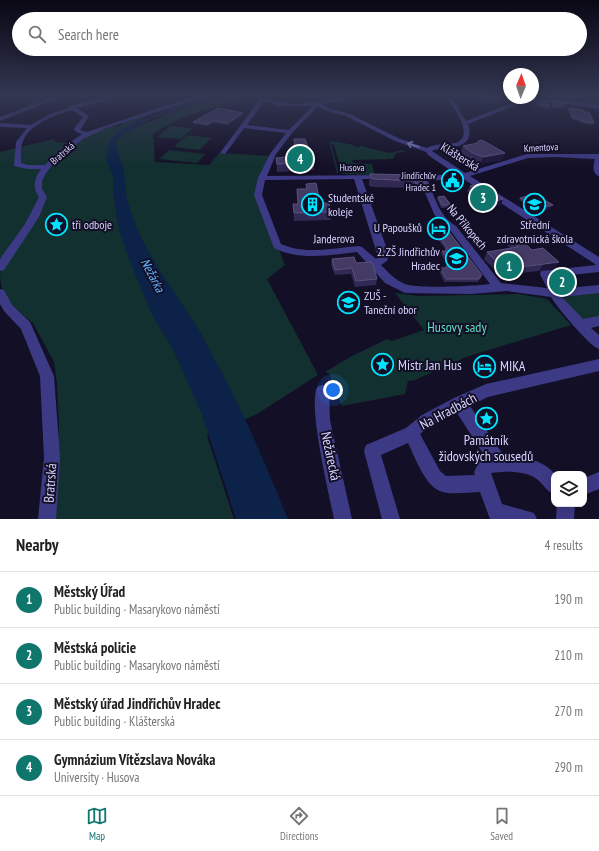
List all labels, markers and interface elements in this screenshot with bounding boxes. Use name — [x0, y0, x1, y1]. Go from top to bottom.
search box — [12, 12, 587, 56]
icon: search — [26, 23, 48, 45]
text: Search here — [58, 25, 119, 44]
north arrow — [503, 68, 539, 104]
street label: Bratrská — [47, 139, 77, 168]
street label: Klášterská — [438, 139, 482, 174]
street label: Kmentova — [523, 140, 559, 155]
one-way arrow — [406, 141, 419, 148]
pin: 4 — [287, 144, 313, 174]
street label: Husova — [339, 161, 365, 174]
public building icon: Jindřichův Hradec 1 — [439, 168, 465, 194]
place label: Jindřichův Hradec 1 — [401, 169, 436, 194]
pin: 3 — [470, 183, 496, 213]
place label: Studentské koleje — [328, 190, 374, 219]
school or university icon: Střední zdravotnická škola — [522, 191, 548, 217]
building icon: Studentské koleje — [300, 192, 326, 218]
street label: Na Příkopech — [444, 201, 491, 252]
place icon: tři odboje — [43, 212, 69, 238]
hotel icon: U Papoušků — [425, 215, 451, 241]
place label: tři odboje — [72, 217, 112, 232]
place label: Střední zdravotnická škola — [497, 217, 573, 246]
place label: U Papoušků — [374, 220, 422, 235]
street label: Janderova — [312, 231, 355, 246]
place label: 2. ZŠ Jindřichův Hradec — [377, 244, 441, 273]
school or university icon: 2. ZŠ Jindřichův Hradec — [443, 246, 469, 272]
pin: 1 — [496, 251, 522, 281]
water label: Nežárka — [137, 255, 169, 296]
pin: 2 — [549, 267, 575, 297]
place label: ZUŠ - Taneční obor — [364, 288, 418, 317]
school or university icon: ZUŠ - Taneční obor — [335, 290, 361, 316]
park label: Husovy sady — [427, 318, 487, 336]
place icon: Mistr Jan Hus — [369, 352, 395, 378]
hotel icon: MIKA — [472, 353, 498, 379]
place label: Mistr Jan Hus — [398, 356, 462, 374]
place label: MIKA — [500, 357, 526, 375]
your location — [323, 380, 343, 400]
street label: Na Hradbách — [416, 389, 480, 433]
place icon: Památník židovských sousedů — [473, 405, 499, 431]
street label: Nežárecká — [317, 430, 345, 482]
place label: Památník židovských sousedů — [439, 431, 533, 465]
street label: Bratrská — [40, 463, 60, 503]
map controls — [551, 471, 587, 507]
button: layers — [551, 471, 587, 507]
text: Nearby — [16, 534, 59, 556]
text: 4 results — [544, 537, 583, 554]
text: Městský Úřad — [54, 582, 125, 601]
text: 1 — [26, 591, 32, 608]
text: 190 m — [554, 591, 583, 608]
text: Public building · Masarykovo náměstí — [54, 601, 220, 618]
text: Městská policie — [54, 638, 136, 657]
text: 2 — [26, 647, 32, 664]
text: 210 m — [554, 647, 583, 664]
text: Public building · Masarykovo náměstí — [54, 657, 220, 674]
text: Městský úřad Jindřichův Hradec — [54, 694, 220, 713]
text: 3 — [26, 703, 32, 720]
text: 270 m — [554, 703, 583, 720]
text: Public building · Klášterská — [54, 713, 175, 730]
text: Gymnázium Vítězslava Nováka — [54, 750, 215, 769]
text: 4 — [26, 759, 32, 776]
text: 290 m — [554, 759, 583, 776]
text: University · Husova — [54, 769, 140, 786]
tab: Map — [86, 805, 108, 843]
tab: Directions — [280, 805, 318, 843]
tab: Saved — [490, 805, 513, 843]

